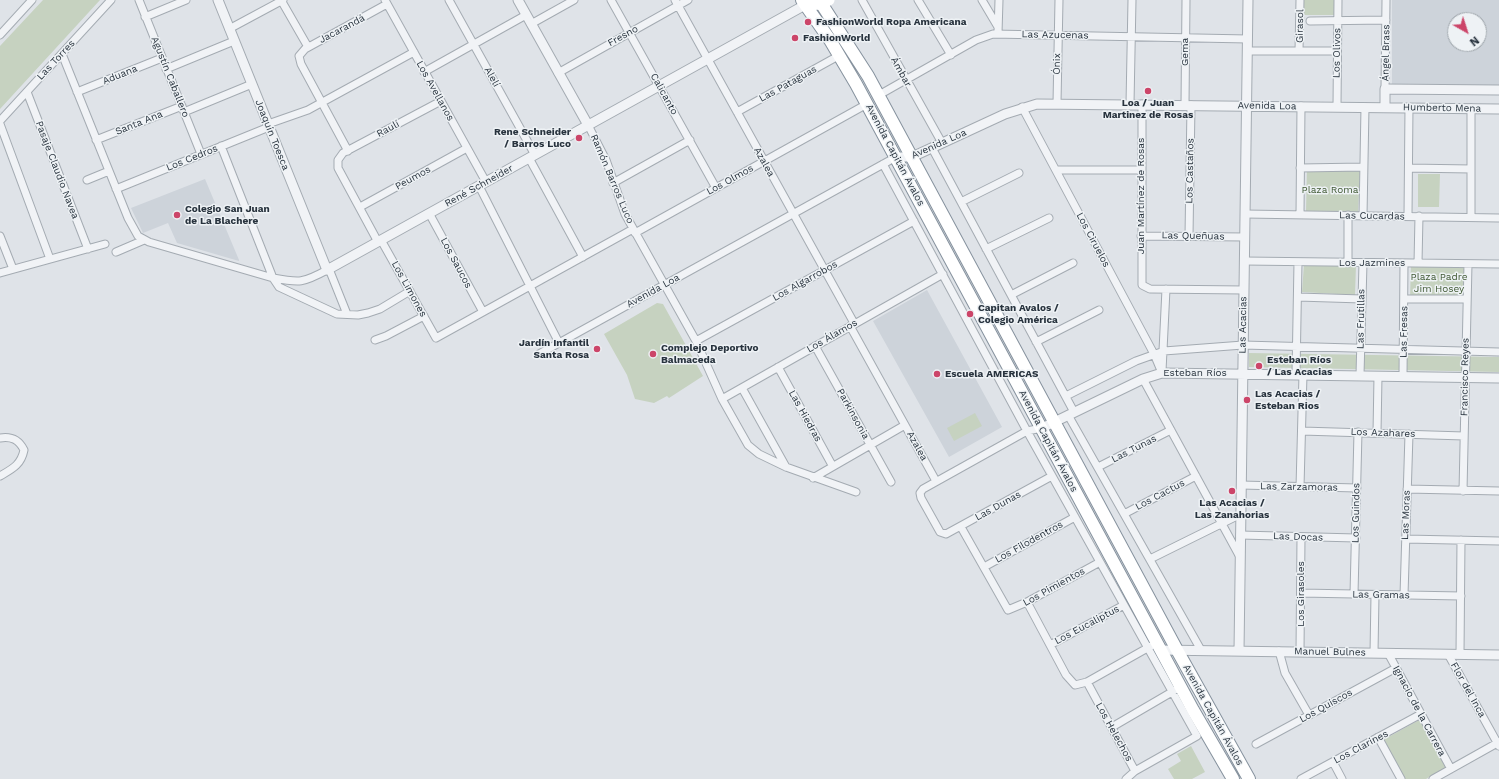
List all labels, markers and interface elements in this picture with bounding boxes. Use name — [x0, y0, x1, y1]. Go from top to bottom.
street label: Girasol — [1294, 9, 1306, 43]
street label: Jacarandá — [317, 12, 367, 46]
north arrow — [1447, 12, 1487, 52]
place label: FashionWorld Ropa Americana — [816, 16, 966, 28]
marker: FashionWorld Ropa Americana — [803, 17, 813, 27]
street label: Fresno — [606, 23, 640, 49]
street label: Ángel Brass — [1380, 24, 1392, 82]
street label: Las Azucenas — [1021, 28, 1089, 42]
street label: Los Olivos — [1331, 28, 1343, 78]
place label: FashionWorld — [803, 32, 870, 44]
marker: FashionWorld — [790, 33, 800, 43]
text: N — [1467, 33, 1481, 49]
street label: Agustín Caballero — [148, 35, 192, 119]
street label: Las Torres — [34, 38, 78, 82]
street label: Gema — [1179, 38, 1191, 66]
street label: Ónix — [1051, 53, 1063, 75]
street label: Ámbar — [888, 55, 914, 89]
street label: Los Avellanos — [414, 59, 456, 123]
street label: Aduana — [101, 63, 139, 87]
street label: Las Pataguas — [757, 63, 819, 105]
street label: Alelí — [482, 65, 502, 89]
street label: Calicanto — [648, 71, 680, 117]
marker: Loa / Juan Martinez de Rosas — [1143, 86, 1153, 96]
place label: Loa / Juan Martinez de Rosas — [1103, 97, 1193, 120]
street label: Joaquín Toesca — [252, 98, 292, 172]
street label: Avenida Loa — [1237, 99, 1297, 113]
street label: Humberto Mena — [1403, 101, 1481, 115]
street label: Avenida Capitán Ávalos — [863, 102, 927, 208]
street label: Santa Ana — [114, 108, 164, 138]
street label: Raulí — [374, 118, 402, 140]
street label: Pasaje Claudio Navea — [33, 119, 81, 221]
place label: Rene Schneider / Barros Luco — [494, 126, 571, 150]
street label: Avenida Loa — [910, 127, 968, 161]
street label: Ramón Barros Luco — [588, 132, 636, 226]
marker: Rene Schneider / Barros Luco — [574, 133, 584, 143]
street label: Juan Martínez de Rosas — [1135, 138, 1147, 254]
street label: Los Castaños — [1183, 138, 1197, 204]
street label: Los Cedros — [164, 142, 220, 174]
street label: Azalea — [751, 145, 777, 179]
street label: René Schneider — [443, 162, 515, 210]
street label: Los Olmos — [704, 162, 756, 198]
street label: Peumos — [393, 163, 433, 193]
park label: Plaza Roma — [1302, 184, 1358, 196]
place label: Colegio San Juan de La Blachere — [185, 203, 270, 226]
street label: Las Cucardas — [1339, 209, 1405, 223]
marker: Colegio San Juan de La Blachere — [172, 210, 182, 220]
street label: Los Ciruelos — [1074, 211, 1112, 269]
street label: Las Queñuas — [1161, 229, 1225, 243]
street label: Los Saucos — [438, 236, 474, 290]
street label: Los Jazmines — [1339, 257, 1405, 269]
street label: Los Algarrobos — [770, 258, 840, 304]
street label: Los Limones — [389, 259, 429, 319]
street label: Avenida Loa — [624, 271, 682, 311]
park label: Plaza Padre Jim Hosey — [1411, 271, 1467, 294]
street label: Las Frutillas — [1354, 289, 1368, 349]
street label: Las Acacias — [1237, 296, 1249, 354]
place label: Capitan Avalos / Colegio América — [978, 302, 1059, 326]
street label: Las Fresas — [1398, 306, 1410, 358]
marker: Capitan Avalos / Colegio América — [965, 309, 975, 319]
street label: Los Álamos — [804, 317, 860, 355]
place label: Jardín Infantil Santa Rosa — [519, 337, 589, 360]
street label: Francisco Reyes — [1458, 338, 1472, 416]
place label: Complejo Deportivo Balmaceda — [661, 342, 758, 366]
marker: Jardín Infantil Santa Rosa — [592, 344, 602, 354]
marker: Complejo Deportivo Balmaceda — [648, 349, 658, 359]
place label: Esteban Ríos / Las Acacias — [1267, 354, 1332, 378]
marker: Esteban Ríos / Las Acacias — [1254, 361, 1264, 371]
street label: Esteban Ríos — [1163, 367, 1227, 379]
place label: Escuela AMERICAS — [945, 368, 1039, 380]
marker: Escuela AMERICAS — [932, 369, 942, 379]
street label: Parkinsonia — [834, 387, 872, 441]
street label: Las Hiedras — [786, 388, 824, 444]
street label: Avenida Capitán Ávalos — [1016, 388, 1080, 494]
place label: Las Acacias / Esteban Rios — [1255, 388, 1320, 412]
marker: Las Acacias / Esteban Rios — [1242, 395, 1252, 405]
street label: Los Azahares — [1350, 426, 1416, 440]
street label: Azalea — [904, 429, 930, 463]
street label: Las Tunas — [1109, 433, 1159, 465]
street label: Los Cactus — [1133, 477, 1187, 513]
street label: Las Zarzamoras — [1260, 480, 1338, 494]
street label: Los Guindos — [1349, 483, 1363, 543]
marker: Las Acacias / Las Zanahorias — [1227, 486, 1237, 496]
street label: Las Dunas — [973, 488, 1023, 524]
street label: Las Moras — [1399, 490, 1413, 540]
place label: Las Acacias / Las Zanahorias — [1195, 497, 1269, 520]
street label: Los Filodentros — [993, 518, 1065, 566]
street label: Las Docas — [1273, 530, 1323, 544]
street label: Los Girasoles — [1295, 561, 1307, 627]
street label: Los Pimientos — [1021, 565, 1087, 609]
street label: Las Gramas — [1352, 588, 1410, 602]
street label: Los Eucaliptus — [1053, 603, 1121, 647]
street label: Manuel Bulnes — [1294, 645, 1366, 659]
street label: Flor del Inca — [1448, 660, 1488, 720]
street label: Avenida Capitán Ávalos — [1180, 662, 1246, 768]
street label: Ignacio de la Carrera — [1390, 664, 1448, 758]
street label: Los Quiscos — [1297, 686, 1355, 726]
street label: Los Helechos — [1093, 700, 1135, 764]
street label: Los Clarines — [1332, 728, 1390, 766]

